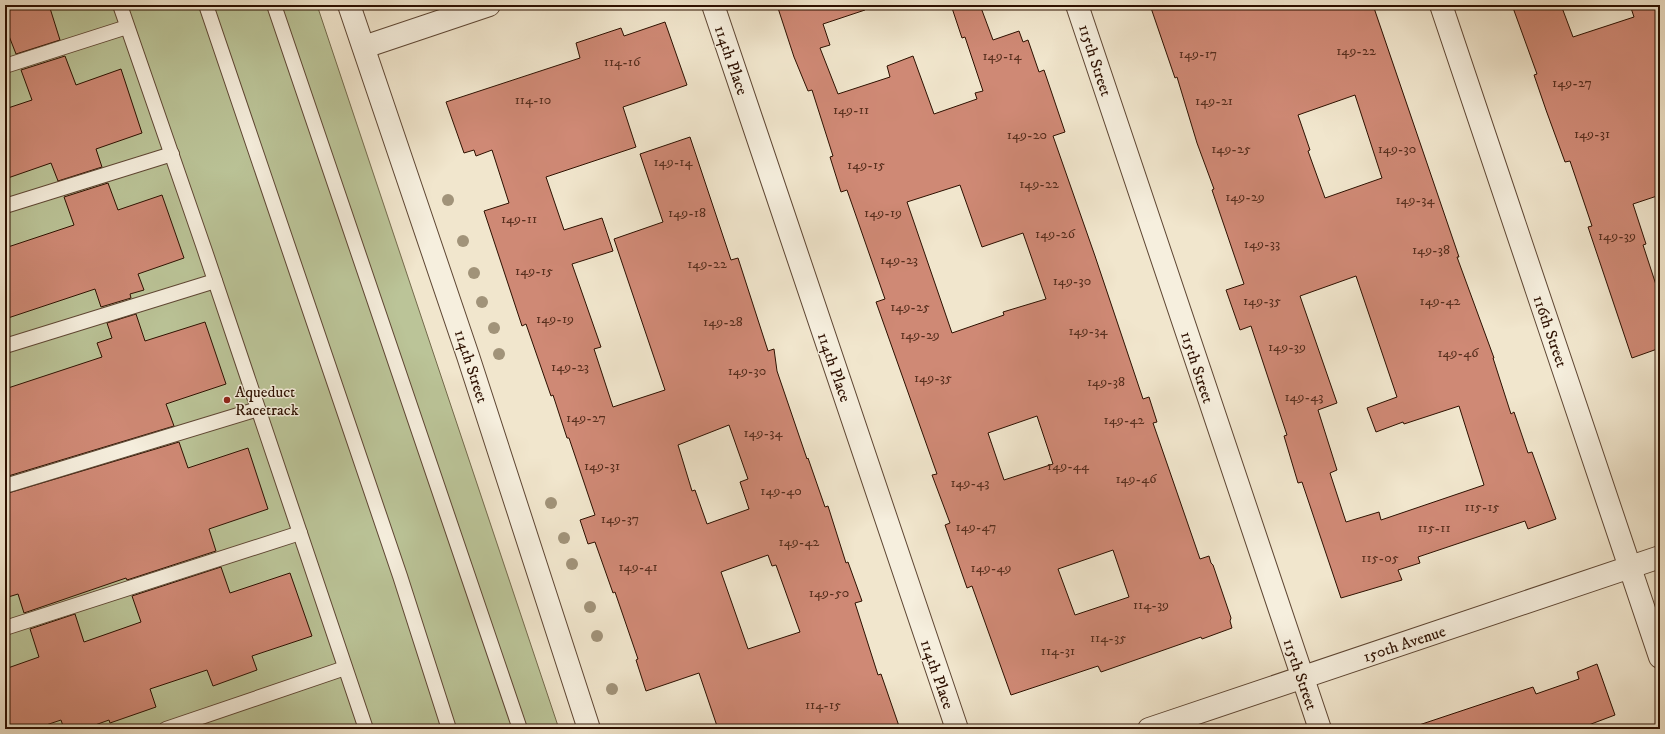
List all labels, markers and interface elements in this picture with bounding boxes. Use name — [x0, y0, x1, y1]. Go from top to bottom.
street label: 115th Street — [1074, 22, 1116, 99]
street label: 114th Place — [710, 23, 752, 98]
house number: 149-22 — [1336, 42, 1376, 60]
house number: 149-17 — [1179, 45, 1217, 63]
house number: 149-14 — [982, 47, 1022, 65]
house number: 114-16 — [604, 53, 641, 71]
house number: 149-27 — [1552, 74, 1592, 92]
house number: 114-10 — [515, 91, 551, 109]
house number: 149-21 — [1195, 92, 1233, 110]
house number: 149-11 — [833, 101, 869, 119]
house number: 149-31 — [1574, 125, 1610, 143]
house number: 149-20 — [1007, 126, 1047, 144]
house number: 149-25 — [1211, 140, 1251, 158]
house number: 149-30 — [1378, 140, 1416, 158]
house number: 149-14 — [653, 153, 693, 171]
house number: 149-15 — [847, 156, 885, 174]
house number: 149-22 — [1019, 175, 1059, 193]
house number: 149-29 — [1225, 188, 1265, 206]
house number: 149-34 — [1395, 191, 1436, 209]
house number: 149-18 — [668, 204, 706, 222]
house number: 149-19 — [864, 204, 902, 222]
house number: 149-11 — [501, 210, 537, 228]
house number: 149-26 — [1035, 225, 1076, 243]
house number: 149-39 — [1598, 227, 1636, 245]
house number: 149-33 — [1244, 235, 1280, 253]
house number: 149-38 — [1412, 241, 1450, 259]
house number: 149-23 — [880, 251, 918, 269]
house number: 149-22 — [687, 255, 727, 273]
house number: 149-15 — [515, 262, 553, 280]
house number: 149-30 — [1053, 272, 1091, 290]
house number: 149-35 — [1243, 292, 1281, 310]
house number: 149-42 — [1420, 292, 1461, 310]
street label: 116th Street — [1528, 293, 1572, 370]
house number: 149-25 — [890, 298, 930, 316]
house number: 149-19 — [536, 310, 574, 328]
house number: 149-28 — [703, 313, 743, 331]
house number: 149-34 — [1068, 322, 1109, 340]
house number: 149-29 — [900, 326, 940, 344]
street label: 114th Street — [450, 327, 492, 405]
street label: 115th Street — [1176, 329, 1218, 406]
street label: 114th Place — [813, 330, 855, 405]
house number: 149-39 — [1268, 338, 1306, 356]
house number: 149-46 — [1437, 344, 1479, 362]
house number: 149-23 — [551, 358, 589, 376]
house number: 149-30 — [728, 362, 766, 380]
house number: 149-35 — [914, 369, 952, 387]
house number: 149-38 — [1087, 373, 1125, 391]
place label: Aqueduct Racetrack — [235, 382, 299, 420]
house number: 149-43 — [1284, 388, 1324, 406]
marker: Aqueduct Racetrack — [222, 395, 232, 405]
house number: 149-27 — [566, 409, 606, 427]
house number: 149-42 — [1104, 411, 1145, 429]
house number: 149-34 — [743, 424, 784, 442]
house number: 149-31 — [584, 457, 620, 475]
house number: 149-44 — [1047, 457, 1090, 475]
house number: 149-46 — [1115, 470, 1157, 488]
house number: 149-43 — [950, 474, 990, 492]
house number: 149-40 — [760, 482, 802, 500]
house number: 115-15 — [1465, 498, 1499, 516]
house number: 149-37 — [601, 510, 639, 528]
house number: 149-47 — [956, 518, 996, 536]
house number: 115-11 — [1417, 519, 1451, 537]
house number: 149-42 — [779, 533, 820, 551]
house number: 115-05 — [1361, 549, 1399, 567]
house number: 149-41 — [618, 558, 658, 576]
house number: 149-49 — [971, 559, 1011, 577]
house number: 149-50 — [809, 584, 849, 602]
house number: 114-39 — [1133, 596, 1169, 614]
street label: 150th Avenue — [1361, 621, 1448, 667]
house number: 114-35 — [1090, 629, 1126, 647]
street label: 115th Street — [1278, 636, 1322, 713]
street label: 114th Place — [916, 637, 958, 712]
house number: 114-31 — [1041, 642, 1075, 660]
house number: 114-15 — [805, 696, 841, 714]

